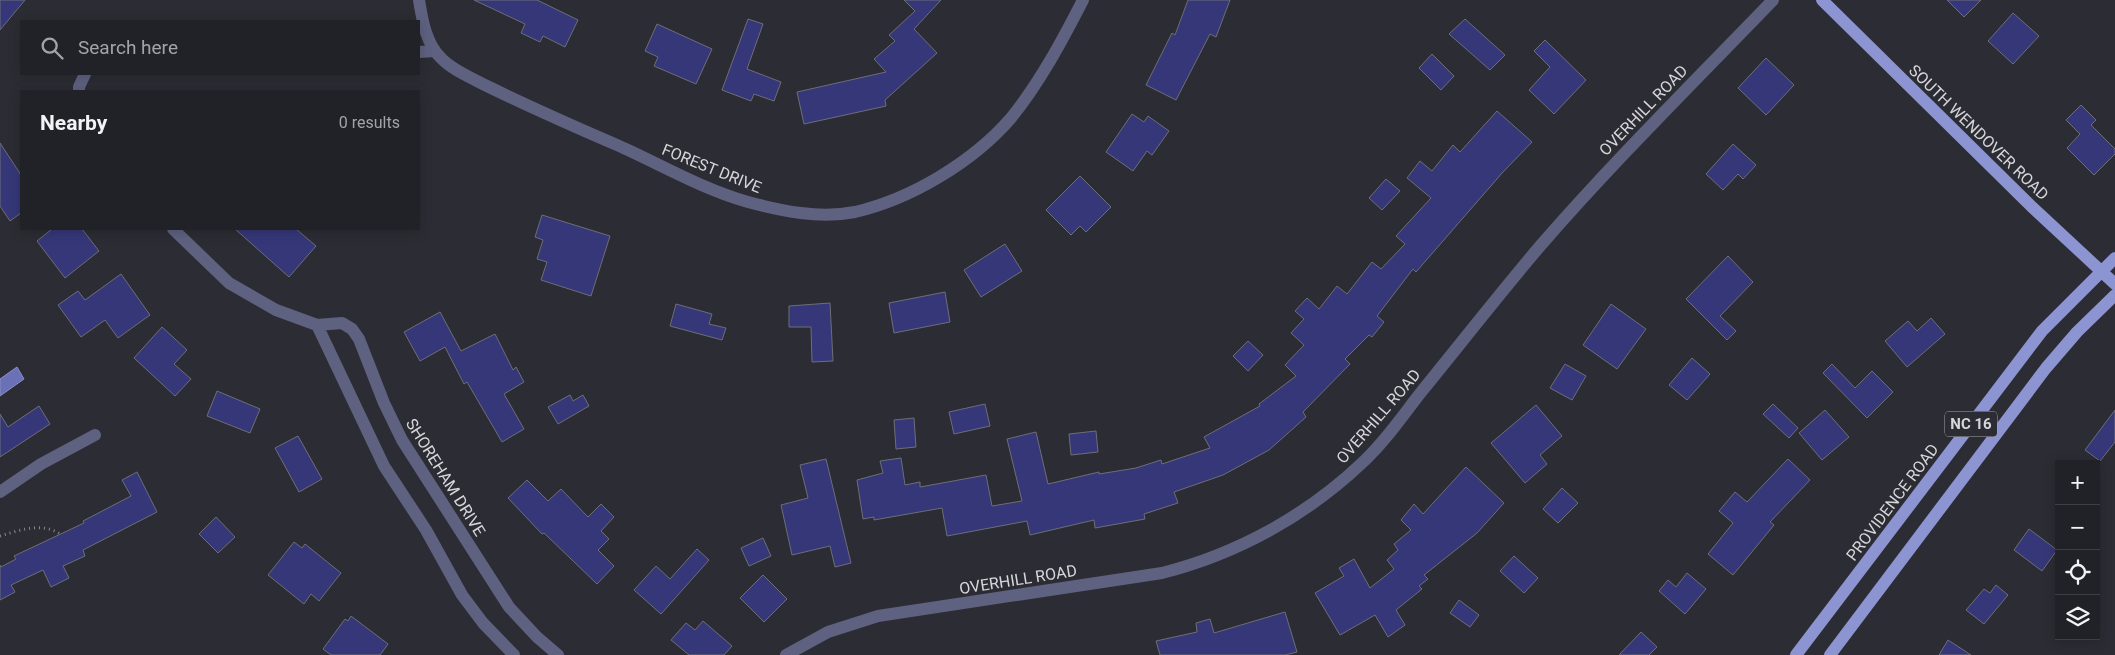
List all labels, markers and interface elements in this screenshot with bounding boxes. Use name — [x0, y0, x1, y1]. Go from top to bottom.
search box — [20, 20, 420, 75]
icon: search — [38, 34, 66, 62]
text: Search here — [78, 36, 178, 59]
street label: OVERHILL ROAD — [1595, 61, 1691, 160]
street label: SOUTH WENDOVER ROAD — [1905, 61, 2052, 204]
text: Nearby — [40, 111, 107, 135]
text: 0 results — [339, 113, 400, 132]
street label: FOREST DRIVE — [659, 140, 764, 197]
street label: OVERHILL ROAD — [1332, 365, 1424, 467]
road number: NC 16 — [1945, 412, 1997, 436]
street label: SHOREHAM DRIVE — [402, 415, 489, 539]
street label: PROVIDENCE ROAD — [1842, 440, 1943, 565]
map controls — [2055, 460, 2100, 640]
button: + — [2055, 460, 2100, 505]
button: − — [2055, 505, 2100, 550]
button: locate — [2055, 550, 2100, 595]
street label: OVERHILL ROAD — [958, 561, 1078, 598]
button: layers — [2055, 595, 2100, 640]

